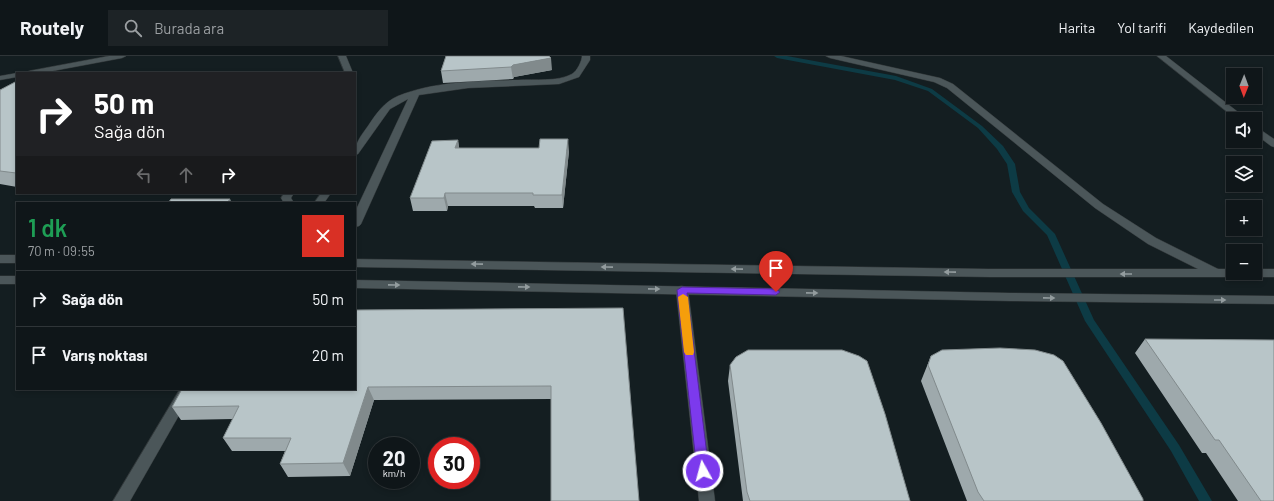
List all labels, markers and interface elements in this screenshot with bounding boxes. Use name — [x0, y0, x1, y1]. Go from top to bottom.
search box — [108, 10, 388, 46]
text: Routely — [20, 16, 84, 39]
icon: search — [122, 17, 144, 39]
text: Burada ara — [154, 19, 224, 37]
text: Harita — [1059, 19, 1095, 36]
text: Yol tarifi — [1117, 19, 1166, 36]
text: Kaydedilen — [1188, 19, 1254, 36]
north arrow — [1226, 68, 1262, 104]
map controls — [1226, 68, 1262, 280]
text: 50 m — [94, 86, 154, 120]
icon: right — [28, 88, 80, 140]
button: sound — [1226, 112, 1262, 148]
text: Sağa dön — [94, 120, 165, 142]
button: layers — [1226, 156, 1262, 192]
icon: left — [133, 164, 155, 186]
icon: ahead — [175, 164, 197, 186]
icon: right — [217, 164, 239, 186]
button: + — [1226, 200, 1262, 236]
text: 1 dk — [28, 213, 67, 242]
button: close — [302, 215, 344, 257]
text: 70 m · 09:55 — [28, 243, 95, 259]
button: − — [1226, 244, 1262, 280]
pin — [759, 251, 793, 292]
icon: arrive — [765, 257, 787, 279]
one-way arrow — [471, 261, 483, 268]
one-way arrow — [601, 263, 613, 270]
one-way arrow — [730, 266, 743, 272]
one-way arrow — [943, 269, 956, 275]
one-way arrow — [1119, 271, 1132, 277]
one-way arrow — [388, 282, 401, 288]
one-way arrow — [518, 284, 531, 290]
one-way arrow — [648, 286, 661, 292]
icon: right — [28, 288, 50, 310]
text: Sağa dön — [62, 290, 123, 308]
text: 50 m — [312, 290, 344, 308]
one-way arrow — [806, 290, 819, 296]
one-way arrow — [1043, 295, 1056, 301]
one-way arrow — [1214, 297, 1227, 303]
icon: arrive — [28, 344, 50, 366]
text: Varış noktası — [62, 346, 147, 364]
text: 20 m — [312, 346, 344, 364]
speed limit sign: 30 — [428, 437, 480, 489]
text: 20 — [383, 446, 405, 470]
position arrow — [682, 450, 724, 492]
text: km/h — [383, 467, 405, 479]

